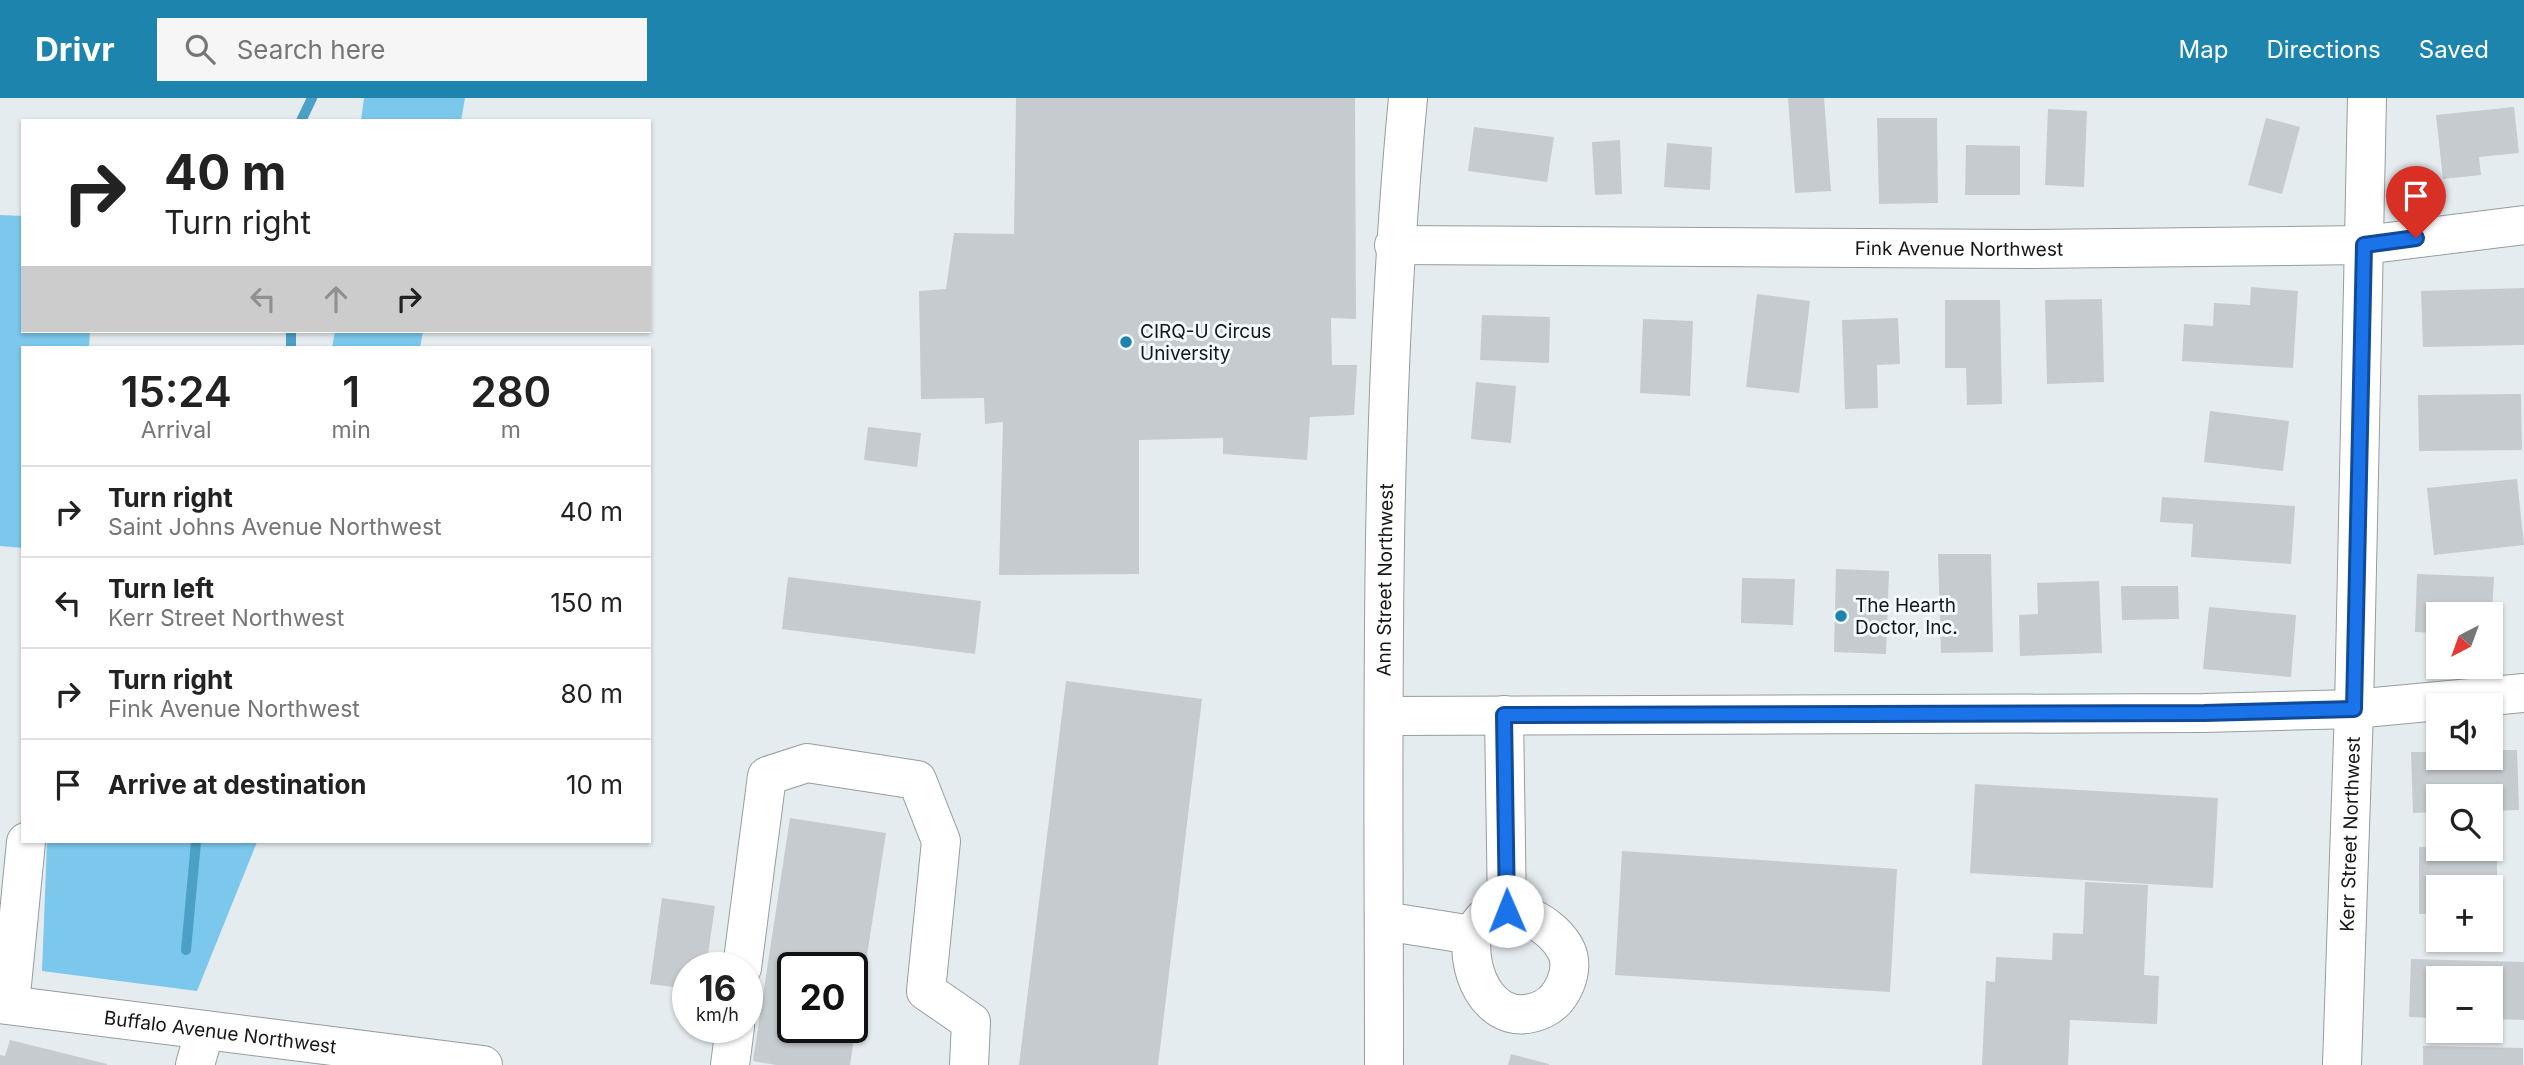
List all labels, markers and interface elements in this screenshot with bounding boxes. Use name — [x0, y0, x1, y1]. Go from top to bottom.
search box — [157, 18, 647, 81]
text: Drivr — [35, 29, 115, 69]
icon: search — [181, 30, 219, 68]
text: Search here — [237, 34, 385, 65]
text: Map — [2179, 35, 2228, 64]
text: Directions — [2266, 35, 2381, 64]
text: Saved — [2419, 35, 2489, 64]
text: 40 m — [164, 143, 287, 202]
icon: right — [49, 147, 140, 238]
pin — [2386, 166, 2446, 238]
icon: arrive — [2397, 177, 2435, 215]
text: Turn right — [164, 203, 311, 242]
street label: Fink Avenue Northwest — [1855, 237, 2063, 261]
icon: left — [244, 280, 282, 318]
icon: ahead — [317, 280, 355, 318]
icon: right — [390, 280, 428, 318]
place label: CIRQ-U Circus University — [1140, 320, 1271, 365]
marker: CIRQ-U Circus University — [1118, 334, 1134, 350]
text: 15:24 — [121, 366, 232, 417]
text: 1 — [342, 366, 360, 417]
text: 280 — [470, 366, 551, 417]
text: Arrival — [141, 416, 212, 444]
text: min — [331, 416, 371, 444]
text: m — [501, 416, 521, 444]
text: Turn right — [108, 482, 233, 513]
street label: Ann Street Northwest — [1373, 483, 1398, 677]
icon: right — [49, 493, 87, 531]
text: 40 m — [560, 496, 623, 527]
text: Saint Johns Avenue Northwest — [108, 513, 442, 541]
text: Turn left — [108, 573, 214, 604]
icon: left — [49, 584, 87, 622]
text: 150 m — [550, 587, 623, 618]
place label: The Hearth Doctor, Inc. — [1855, 594, 1958, 639]
north arrow — [2426, 602, 2502, 679]
map controls — [2426, 602, 2503, 1043]
text: Kerr Street Northwest — [108, 604, 344, 632]
marker: The Hearth Doctor, Inc. — [1833, 608, 1849, 624]
text: Turn right — [108, 664, 233, 695]
icon: right — [49, 675, 87, 713]
text: 80 m — [560, 678, 623, 709]
button: sound — [2426, 693, 2503, 770]
text: Fink Avenue Northwest — [108, 695, 360, 723]
street label: Kerr Street Northwest — [2335, 736, 2365, 932]
icon: arrive — [49, 766, 87, 804]
text: Arrive at destination — [108, 769, 367, 800]
text: 10 m — [566, 769, 623, 800]
button: search — [2426, 784, 2503, 861]
position arrow — [1470, 874, 1544, 948]
button: + — [2426, 875, 2503, 952]
speed limit sign: 20 — [777, 952, 868, 1043]
button: − — [2426, 966, 2503, 1043]
text: 16 — [699, 967, 736, 1009]
text: km/h — [696, 1004, 739, 1025]
street label: Buffalo Avenue Northwest — [103, 1006, 338, 1058]

